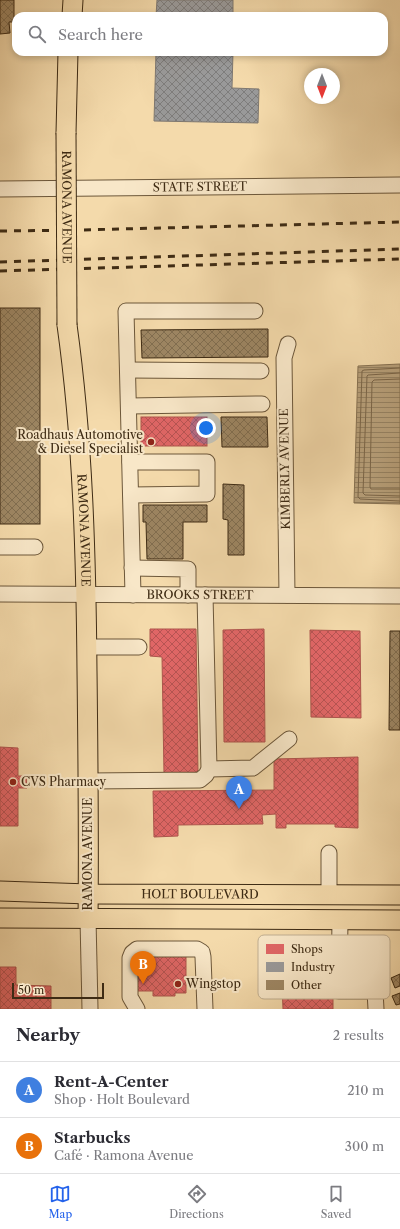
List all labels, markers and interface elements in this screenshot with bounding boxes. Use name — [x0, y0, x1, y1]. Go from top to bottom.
search box — [12, 12, 388, 56]
icon: search — [26, 23, 48, 45]
text: Search here — [58, 25, 143, 44]
north arrow — [304, 68, 340, 104]
street label: RAMONA AVENUE — [59, 151, 75, 263]
street label: STATE STREET — [153, 179, 247, 194]
street label: KIMBERLY AVENUE — [276, 408, 293, 530]
your location — [196, 418, 216, 438]
place label: Roadhaus Automotive & Diesel Specialist — [17, 427, 144, 456]
marker: Roadhaus Automotive & Diesel Specialist — [146, 437, 156, 447]
street label: RAMONA AVENUE — [74, 473, 94, 587]
street label: BROOKS STREET — [146, 587, 254, 602]
place label: CVS Pharmacy — [21, 774, 107, 789]
pin: A — [226, 776, 252, 809]
marker: CVS Pharmacy — [8, 777, 18, 787]
street label: RAMONA AVENUE — [80, 798, 95, 910]
street label: HOLT BOULEVARD — [141, 886, 259, 902]
legend — [258, 935, 390, 999]
text: Shops — [291, 942, 323, 956]
pin: B — [130, 951, 156, 984]
text: Industry — [291, 960, 336, 974]
place label: Wingstop — [185, 976, 241, 991]
text: Other — [291, 978, 322, 992]
marker: Wingstop — [173, 979, 183, 989]
scale bar — [12, 981, 104, 1000]
text: 50 m — [18, 983, 44, 997]
text: Nearby — [16, 1025, 80, 1045]
text: 2 results — [333, 1027, 384, 1043]
text: Rent-A-Center — [54, 1072, 169, 1091]
text: A — [24, 1082, 34, 1098]
text: 210 m — [347, 1082, 384, 1098]
text: Shop · Holt Boulevard — [54, 1091, 190, 1107]
text: Starbucks — [54, 1128, 130, 1147]
text: B — [24, 1138, 34, 1154]
text: 300 m — [345, 1138, 384, 1154]
text: Café · Ramona Avenue — [54, 1147, 194, 1163]
tab: Map — [49, 1183, 72, 1221]
tab: Directions — [169, 1183, 224, 1221]
tab: Saved — [321, 1183, 351, 1221]

